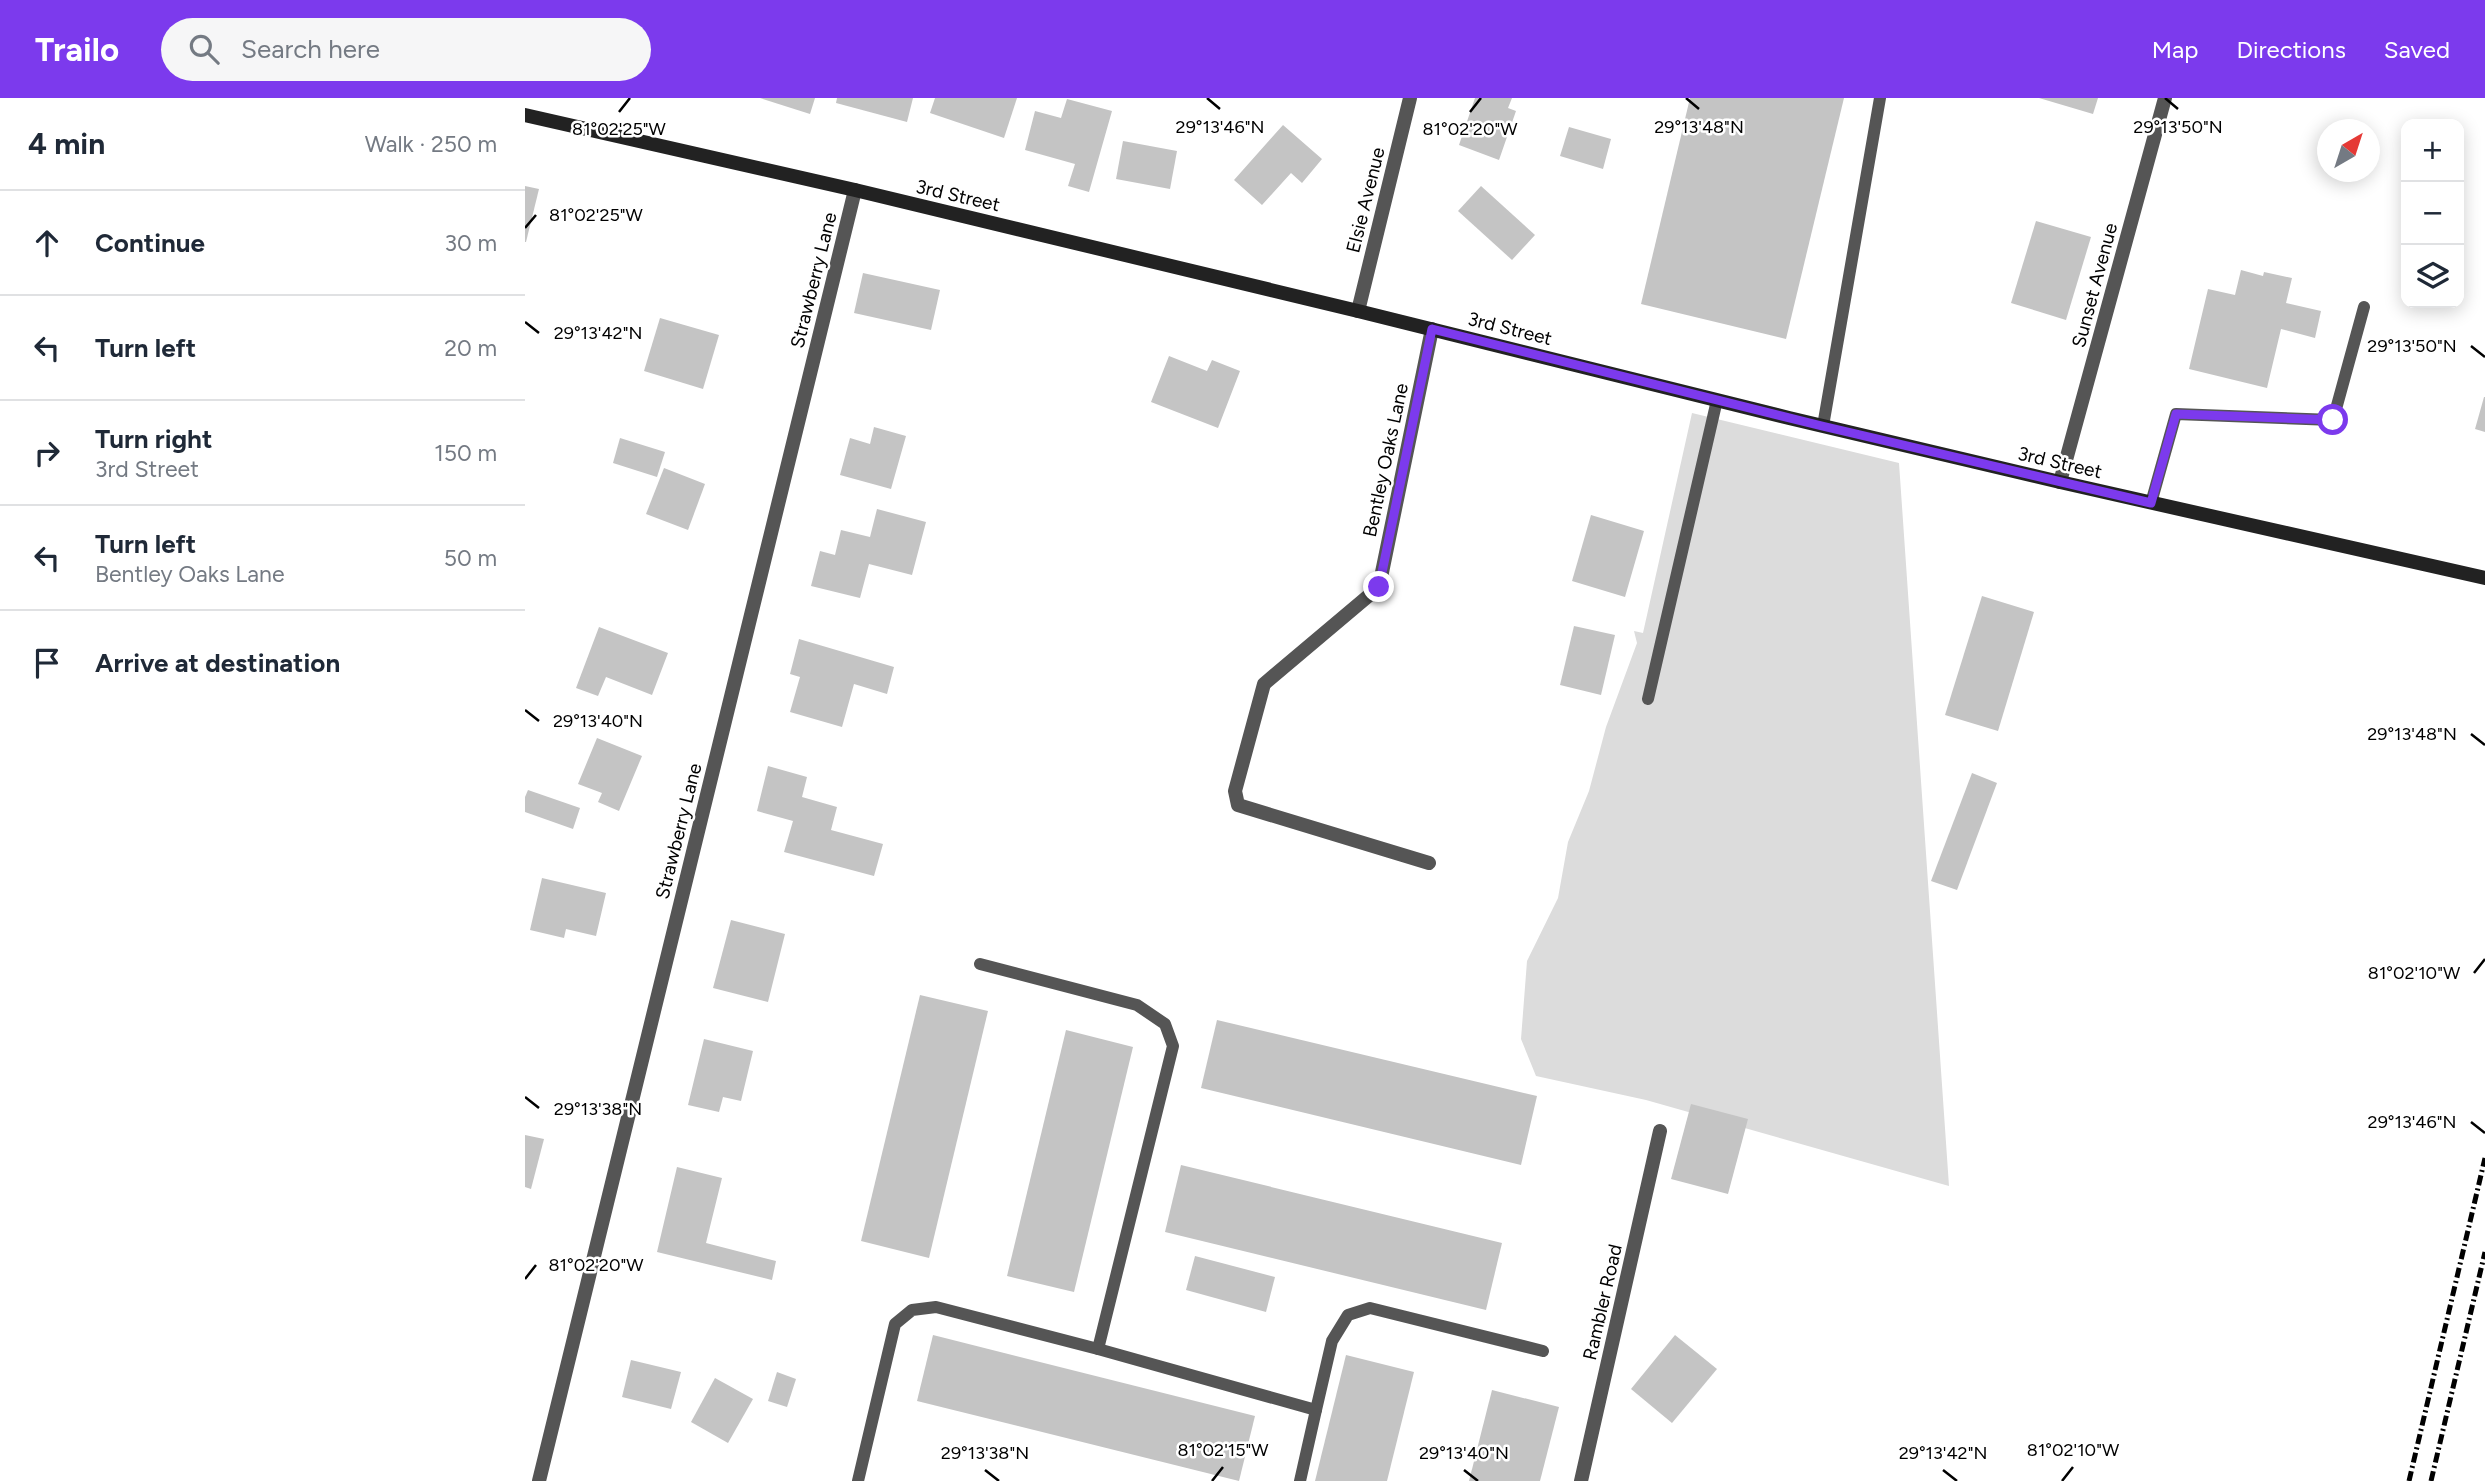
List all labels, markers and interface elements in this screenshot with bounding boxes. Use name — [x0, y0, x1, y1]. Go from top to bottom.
search box — [161, 18, 651, 81]
text: Trailo — [35, 30, 119, 69]
icon: search — [185, 30, 223, 68]
text: Search here — [241, 33, 380, 65]
text: Map — [2152, 35, 2198, 64]
text: Directions — [2236, 35, 2346, 64]
text: Saved — [2384, 35, 2450, 64]
text: 29°13'46"N — [1176, 116, 1264, 138]
text: 29°13'48"N — [1654, 116, 1744, 138]
text: 29°13'50"N — [2133, 116, 2223, 138]
text: 81°02'25"W — [572, 118, 667, 140]
text: 81°02'20"W — [1423, 118, 1518, 140]
north arrow — [2317, 119, 2380, 182]
map controls — [2401, 119, 2464, 308]
button: + — [2401, 119, 2464, 182]
text: 4 min — [28, 125, 105, 162]
text: Walk · 250 m — [365, 130, 497, 158]
street label: Elsie Avenue — [1341, 145, 1390, 255]
street label: 3rd Street — [914, 175, 1002, 216]
button: − — [2401, 182, 2464, 245]
text: 81°02'25"W — [549, 204, 644, 226]
street label: Strawberry Lane — [785, 210, 841, 350]
street label: Sunset Avenue — [2067, 220, 2122, 350]
icon: ahead — [28, 224, 66, 262]
text: Continue — [95, 227, 205, 259]
text: 30 m — [444, 229, 497, 257]
button: layers — [2401, 245, 2464, 308]
street label: 3rd Street — [1465, 307, 1554, 350]
text: 29°13'42"N — [554, 322, 642, 344]
icon: left — [28, 329, 66, 367]
text: Turn left — [95, 332, 196, 364]
text: 20 m — [444, 334, 497, 362]
text: 29°13'50"N — [2367, 335, 2457, 357]
street label: Bentley Oaks Lane — [1358, 381, 1413, 539]
route start — [2317, 404, 2348, 435]
text: Turn right — [95, 423, 212, 455]
icon: right — [28, 434, 66, 472]
text: 150 m — [434, 439, 497, 467]
street label: 3rd Street — [2016, 442, 2104, 483]
text: 3rd Street — [95, 455, 199, 483]
text: Turn left — [95, 528, 196, 560]
icon: left — [28, 539, 66, 577]
text: 50 m — [444, 544, 497, 572]
text: Bentley Oaks Lane — [95, 560, 284, 588]
route end — [1363, 571, 1394, 602]
icon: arrive — [28, 644, 66, 682]
text: Arrive at destination — [95, 647, 340, 679]
text: 29°13'40"N — [553, 710, 643, 732]
text: 29°13'48"N — [2367, 723, 2457, 745]
street label: Strawberry Lane — [650, 761, 706, 901]
text: 81°02'10"W — [2368, 962, 2461, 984]
text: 29°13'38"N — [554, 1098, 642, 1120]
text: 29°13'46"N — [2368, 1111, 2456, 1133]
street label: Rambler Road — [1578, 1242, 1627, 1362]
text: 81°02'20"W — [549, 1254, 644, 1276]
text: 81°02'15"W — [1177, 1439, 1269, 1461]
text: 81°02'10"W — [2027, 1439, 2120, 1461]
text: 29°13'38"N — [941, 1442, 1029, 1464]
text: 29°13'40"N — [1419, 1442, 1509, 1464]
text: 29°13'42"N — [1899, 1442, 1987, 1464]

